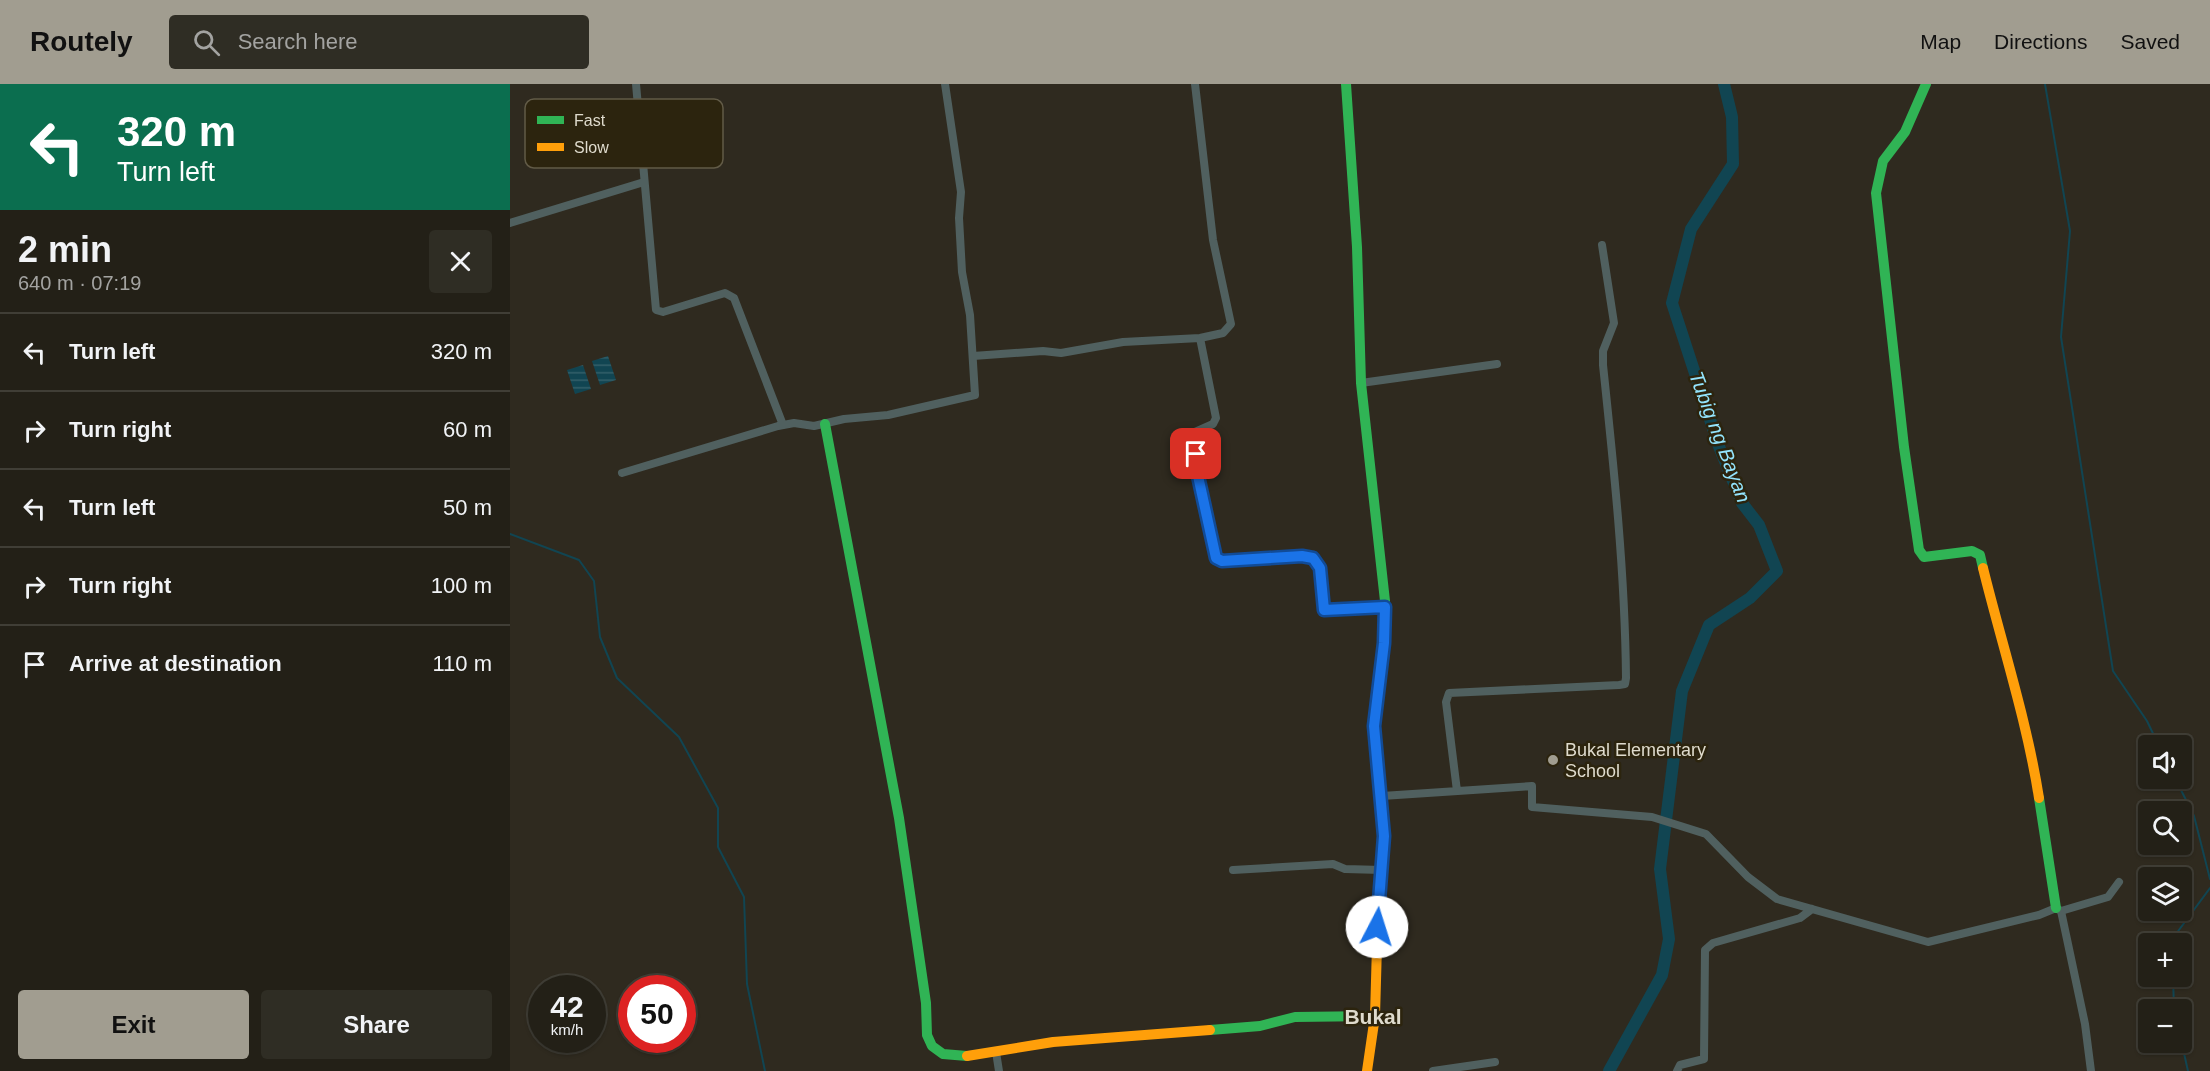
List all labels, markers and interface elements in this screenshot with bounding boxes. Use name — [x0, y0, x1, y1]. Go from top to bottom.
search box — [169, 15, 589, 69]
text: Routely — [30, 26, 133, 57]
icon: search — [190, 26, 223, 59]
text: Search here — [238, 29, 358, 54]
text: Map — [1920, 30, 1961, 53]
text: Directions — [1994, 30, 2087, 53]
text: Saved — [2120, 30, 2180, 53]
legend — [525, 99, 723, 168]
icon: left — [18, 108, 96, 186]
text: 320 m — [117, 108, 236, 155]
text: Fast — [574, 112, 606, 129]
text: Slow — [574, 139, 609, 156]
text: Turn left — [117, 157, 215, 187]
text: 2 min — [18, 229, 112, 270]
button: close — [429, 230, 492, 293]
text: 640 m · 07:19 — [18, 272, 141, 294]
icon: left — [18, 336, 51, 369]
text: Turn left — [69, 339, 155, 364]
text: 320 m — [431, 339, 492, 364]
water label: Tubig ng Bayan — [1685, 368, 1755, 506]
icon: right — [18, 414, 51, 447]
text: Turn right — [69, 417, 171, 442]
text: 60 m — [443, 417, 492, 442]
pin — [1170, 428, 1221, 479]
icon: arrive — [1179, 437, 1212, 470]
icon: left — [18, 492, 51, 525]
text: Turn left — [69, 495, 155, 520]
text: 50 m — [443, 495, 492, 520]
icon: right — [18, 570, 51, 603]
text: Turn right — [69, 573, 171, 598]
text: 100 m — [431, 573, 492, 598]
icon: arrive — [18, 648, 51, 681]
text: Arrive at destination — [69, 651, 282, 676]
text: 110 m — [432, 651, 492, 676]
map controls — [2138, 735, 2192, 1053]
button: sound — [2138, 735, 2192, 789]
place label: Bukal Elementary School — [1565, 740, 1706, 781]
marker: Bukal Elementary School — [1546, 753, 1560, 767]
button: search — [2138, 801, 2192, 855]
button: layers — [2138, 867, 2192, 921]
position arrow — [1345, 895, 1409, 959]
button: + — [2138, 933, 2192, 987]
speed limit sign: 50 — [618, 975, 696, 1053]
button: Exit — [18, 990, 249, 1059]
button: Share — [261, 990, 492, 1059]
text: 42 — [550, 990, 584, 1023]
button: − — [2138, 999, 2192, 1053]
district label: Bukal — [1344, 1005, 1402, 1028]
text: km/h — [551, 1021, 583, 1038]

